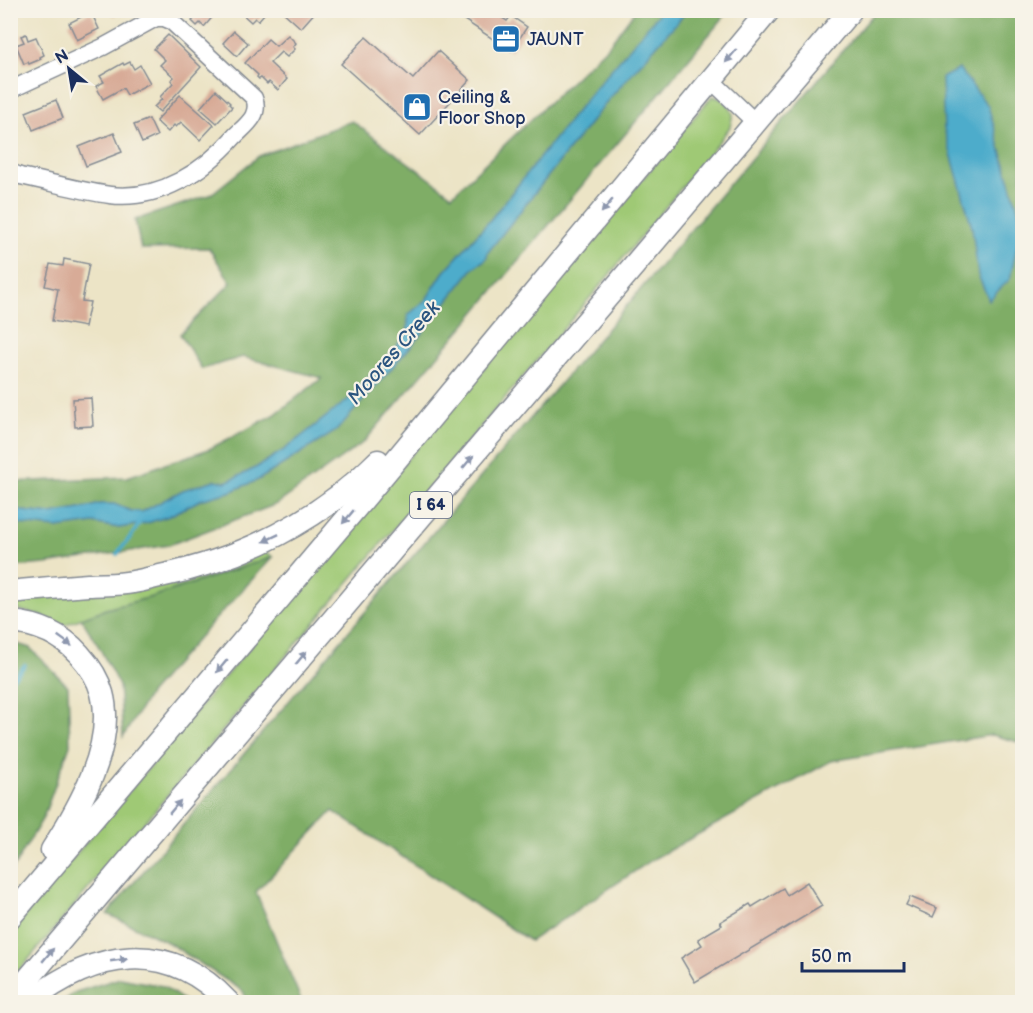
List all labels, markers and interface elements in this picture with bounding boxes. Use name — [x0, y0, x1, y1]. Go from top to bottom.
office icon: JAUNT — [490, 23, 522, 55]
place label: JAUNT — [527, 29, 584, 50]
north arrow — [39, 39, 99, 99]
text: N — [52, 46, 72, 69]
one-way arrow — [726, 48, 738, 63]
place label: Ceiling & Floor Shop — [438, 87, 526, 129]
shop icon: Ceiling & Floor Shop — [401, 91, 433, 123]
one-way arrow — [601, 198, 614, 214]
water label: Moores Creek — [343, 296, 446, 410]
one-way arrow — [461, 455, 474, 470]
road number: I 64 — [410, 492, 452, 518]
one-way arrow — [342, 509, 355, 524]
one-way arrow — [263, 534, 280, 543]
one-way arrow — [56, 635, 72, 647]
one-way arrow — [294, 651, 307, 666]
one-way arrow — [216, 658, 229, 673]
one-way arrow — [168, 800, 181, 815]
scale bar — [802, 935, 904, 973]
text: 50 m — [811, 946, 852, 967]
one-way arrow — [42, 947, 55, 963]
one-way arrow — [109, 955, 128, 964]

